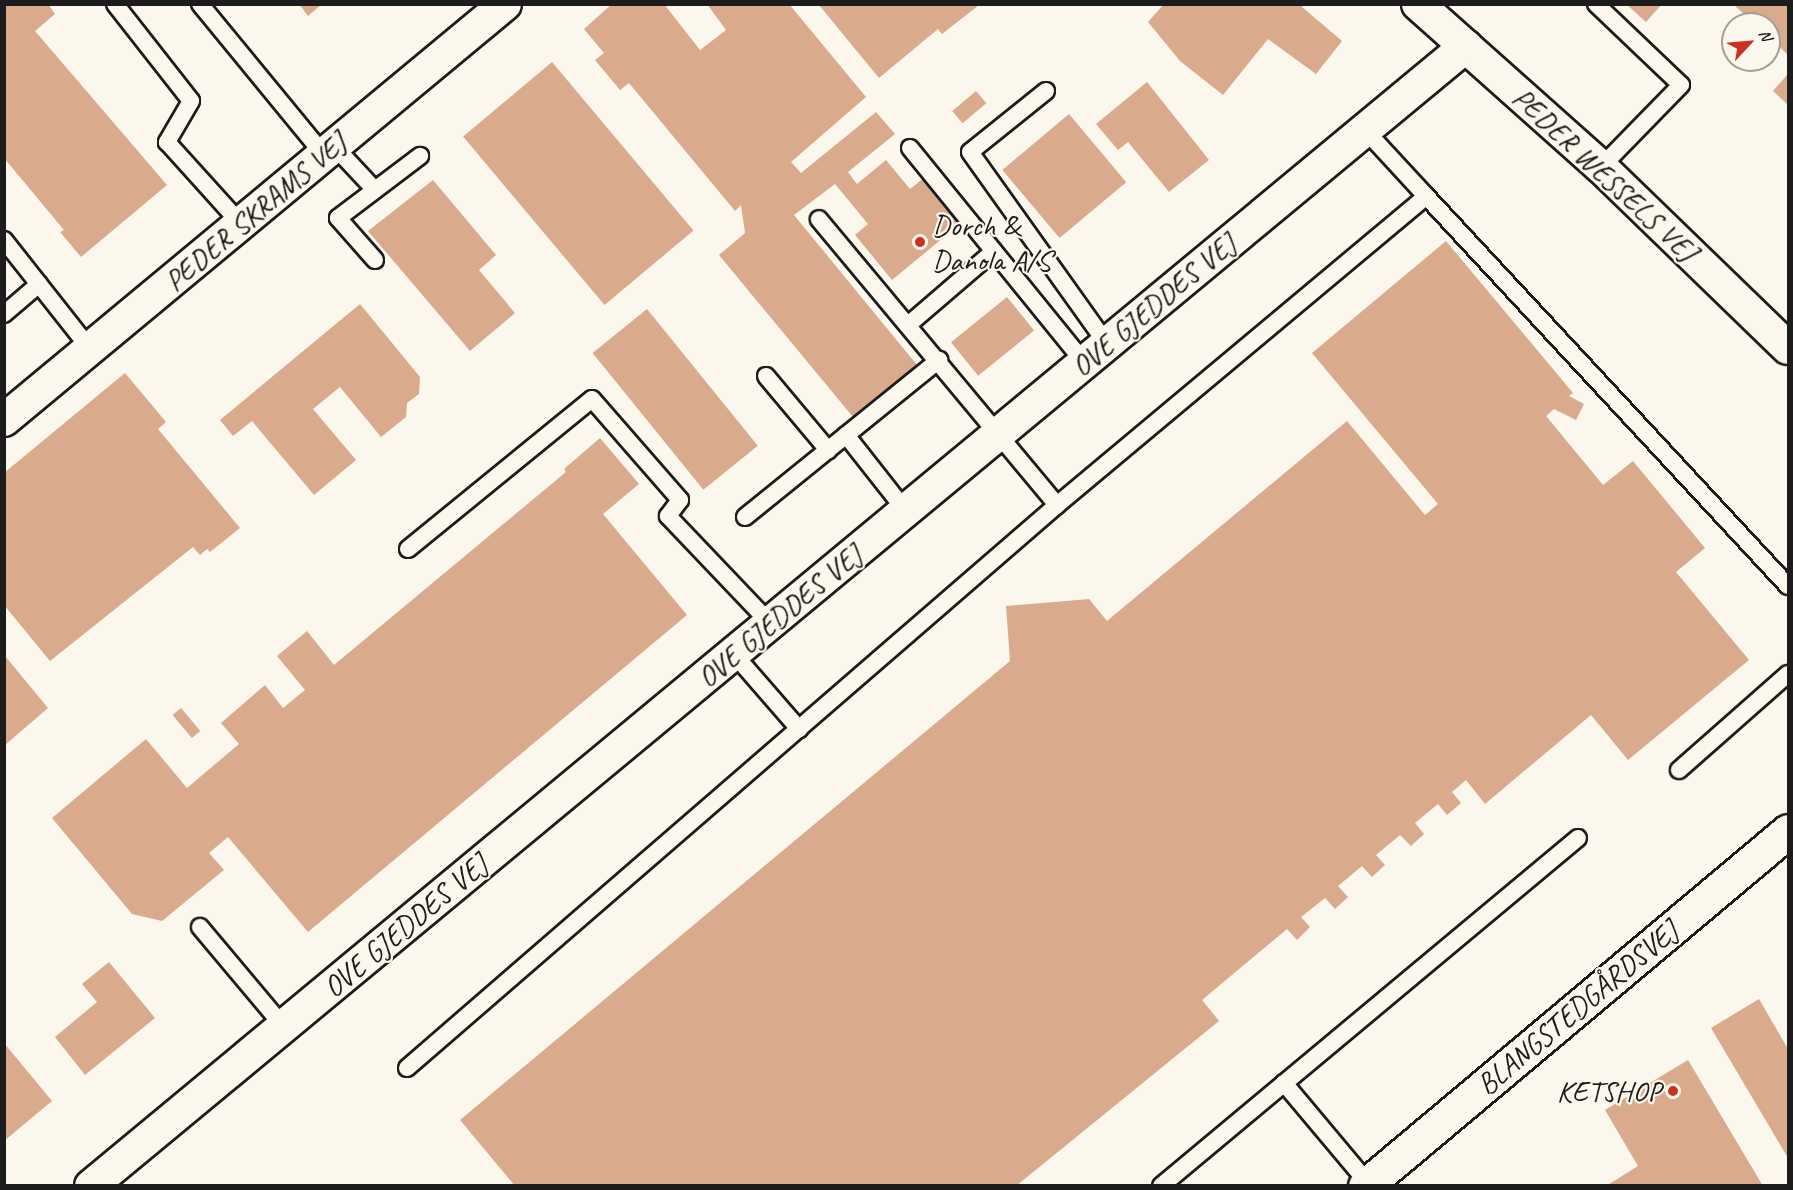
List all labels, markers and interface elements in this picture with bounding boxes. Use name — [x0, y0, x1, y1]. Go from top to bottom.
north arrow — [1721, 12, 1781, 72]
text: N — [1754, 26, 1777, 44]
street label: PEDER WESSELS VEJ — [1505, 79, 1705, 269]
street label: PEDER SKRAMS VEJ — [156, 125, 354, 299]
place label: Dorch & Danola A/S — [932, 207, 1051, 278]
street label: OVE GJEDDES VEJ — [1064, 226, 1242, 384]
marker: Dorch & Danola A/S — [913, 235, 927, 249]
street label: OVE GJEDDES VEJ — [690, 537, 868, 695]
street label: OVE GJEDDES VEJ — [316, 847, 494, 1005]
street label: BLANGSTEDGÅRDSVEJ — [1469, 913, 1685, 1103]
place label: KETSHOP — [1557, 1073, 1661, 1109]
marker: KETSHOP — [1666, 1084, 1680, 1098]

